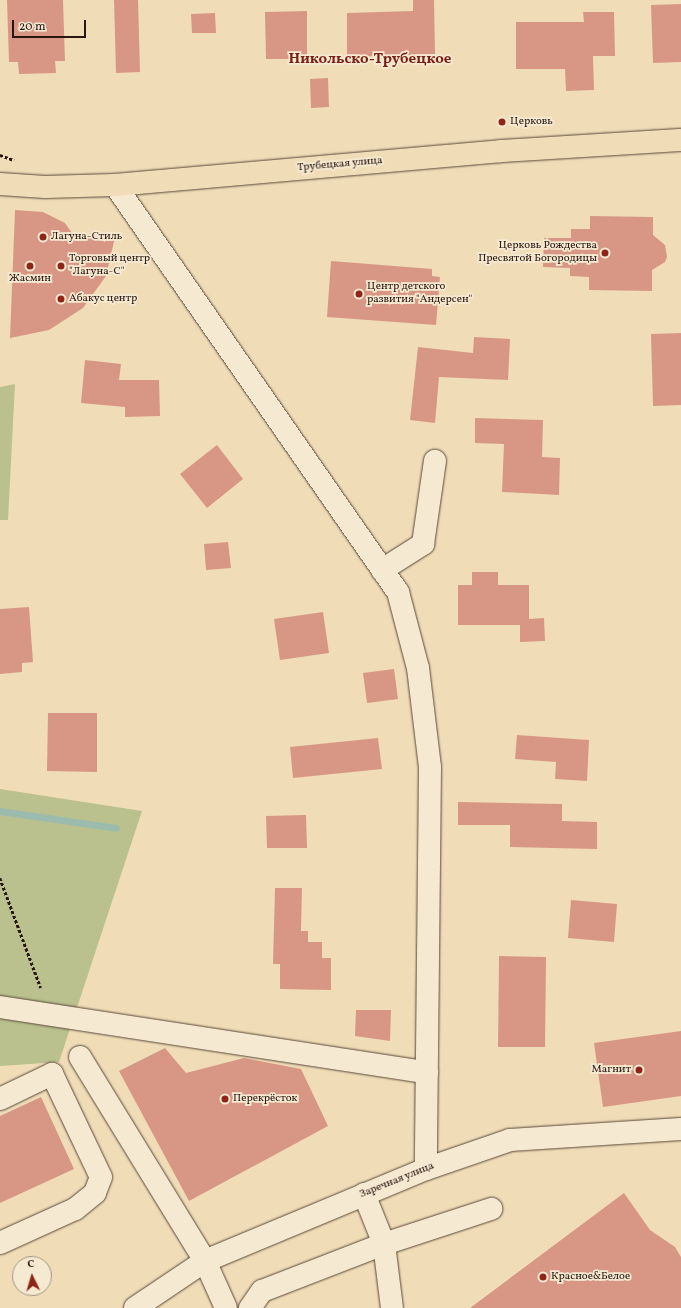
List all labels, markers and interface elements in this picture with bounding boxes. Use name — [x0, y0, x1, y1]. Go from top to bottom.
scale bar — [14, 12, 88, 38]
text: 20 m — [19, 19, 46, 35]
district label: Никольско-Трубецкое — [288, 51, 452, 69]
place label: Церковь — [510, 115, 553, 129]
marker: Церковь — [497, 117, 507, 127]
street label: Трубецкая улица — [297, 155, 383, 175]
place label: Лагуна-Стиль — [51, 230, 122, 244]
marker: Лагуна-Стиль — [38, 232, 48, 242]
place label: Церковь Рождества Пресвятой Богородицы — [478, 240, 597, 266]
marker: Церковь Рождества Пресвятой Богородицы — [600, 248, 610, 258]
place label: Торговый центр "Лагуна-С" — [69, 253, 150, 279]
marker: Жасмин — [25, 261, 35, 271]
marker: Торговый центр "Лагуна-С" — [56, 261, 66, 271]
place label: Жасмин — [9, 272, 51, 286]
place label: Центр детского развития "Андерсен" — [367, 281, 472, 307]
marker: Центр детского развития "Андерсен" — [354, 289, 364, 299]
place label: Абакус центр — [69, 292, 137, 306]
marker: Абакус центр — [56, 294, 66, 304]
place label: Магнит — [592, 1063, 631, 1077]
marker: Магнит — [634, 1065, 644, 1075]
place label: Перекрёсток — [233, 1092, 297, 1106]
marker: Перекрёсток — [220, 1094, 230, 1104]
street label: Заречная улица — [358, 1160, 436, 1202]
north arrow — [12, 1256, 52, 1296]
text: С — [27, 1257, 35, 1272]
place label: Красное&Белое — [551, 1270, 630, 1284]
marker: Красное&Белое — [538, 1272, 548, 1282]

